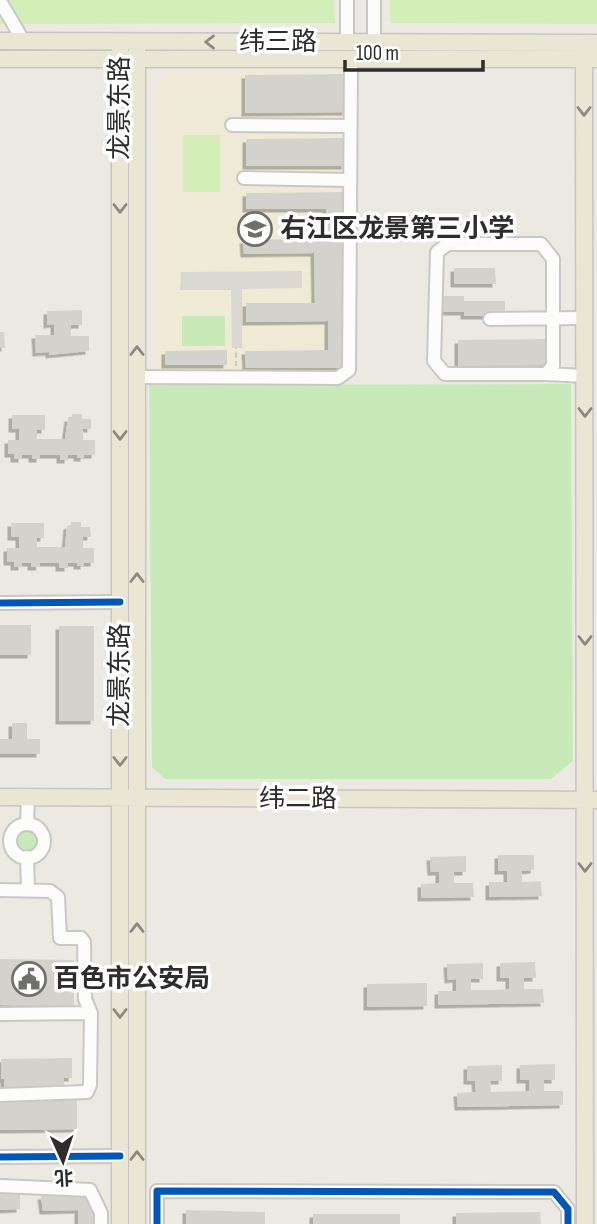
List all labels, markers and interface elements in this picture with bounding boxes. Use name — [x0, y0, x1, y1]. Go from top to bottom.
street label: 纬三路 — [239, 27, 317, 58]
scale bar — [345, 28, 483, 72]
one-way arrow — [205, 34, 215, 50]
text: 100 m — [356, 41, 399, 66]
street label: 龙景东路 — [105, 56, 136, 160]
one-way arrow — [576, 107, 592, 117]
one-way arrow — [112, 203, 128, 214]
school or university icon: 右江区龙景第三小学 — [236, 210, 274, 248]
place label: 右江区龙景第三小学 — [280, 214, 514, 245]
one-way arrow — [129, 345, 145, 356]
one-way arrow — [577, 408, 593, 418]
one-way arrow — [112, 431, 128, 441]
one-way arrow — [129, 573, 145, 583]
street label: 龙景东路 — [105, 623, 136, 727]
one-way arrow — [577, 635, 593, 646]
one-way arrow — [112, 756, 128, 767]
street label: 纬二路 — [259, 784, 337, 815]
one-way arrow — [577, 863, 593, 873]
one-way arrow — [129, 923, 145, 933]
public building icon: 百色市公安局 — [10, 960, 48, 998]
place label: 百色市公安局 — [54, 964, 210, 995]
one-way arrow — [112, 1008, 128, 1019]
north arrow — [28, 1126, 98, 1196]
one-way arrow — [129, 1150, 145, 1161]
text: 北 — [54, 1164, 74, 1188]

